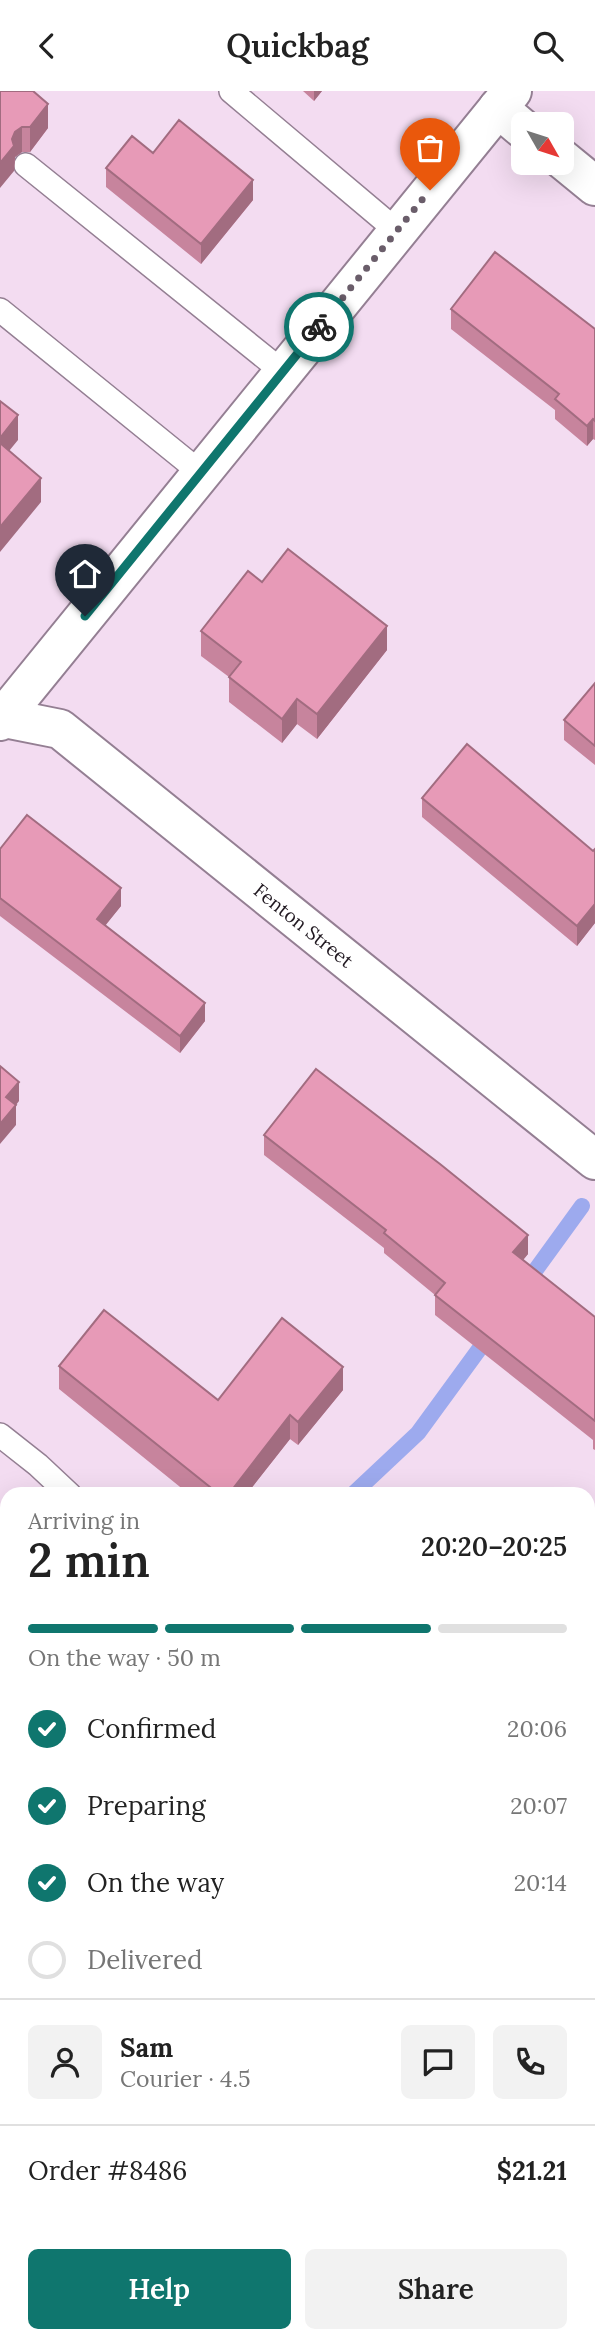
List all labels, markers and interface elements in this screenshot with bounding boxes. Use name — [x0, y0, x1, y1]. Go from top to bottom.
text: Quickbag — [226, 25, 369, 66]
icon: back — [28, 27, 66, 65]
icon: search — [529, 27, 567, 65]
north arrow — [511, 112, 574, 175]
map controls — [511, 112, 574, 175]
pin — [400, 118, 460, 190]
icon: bag — [411, 129, 449, 167]
courier — [284, 292, 354, 362]
icon: bike — [300, 308, 338, 346]
pin — [55, 544, 115, 616]
icon: home — [66, 555, 104, 593]
street label: Fenton Street — [249, 878, 359, 973]
text: Arriving in — [28, 1506, 140, 1535]
text: 20:20–20:25 — [421, 1530, 567, 1563]
text: 2 min — [28, 1531, 150, 1590]
text: On the way · 50 m — [28, 1643, 221, 1672]
icon: check — [28, 1710, 66, 1748]
text: Confirmed — [87, 1712, 216, 1745]
text: 20:06 — [507, 1714, 567, 1743]
icon: check — [28, 1787, 66, 1825]
text: Preparing — [87, 1789, 206, 1822]
text: 20:07 — [510, 1791, 567, 1820]
icon: check — [28, 1864, 66, 1902]
text: On the way — [87, 1866, 224, 1899]
text: 20:14 — [514, 1868, 567, 1897]
text: Delivered — [87, 1943, 203, 1976]
button: person — [28, 2025, 102, 2099]
button: chat — [401, 2025, 475, 2099]
button: phone — [493, 2025, 567, 2099]
text: Sam — [120, 2031, 173, 2064]
text: Courier · 4.5 — [120, 2064, 251, 2093]
text: Order #8486 — [28, 2154, 187, 2187]
text: $21.21 — [497, 2154, 567, 2187]
button: Help — [28, 2249, 291, 2329]
button: Share — [305, 2249, 567, 2329]

